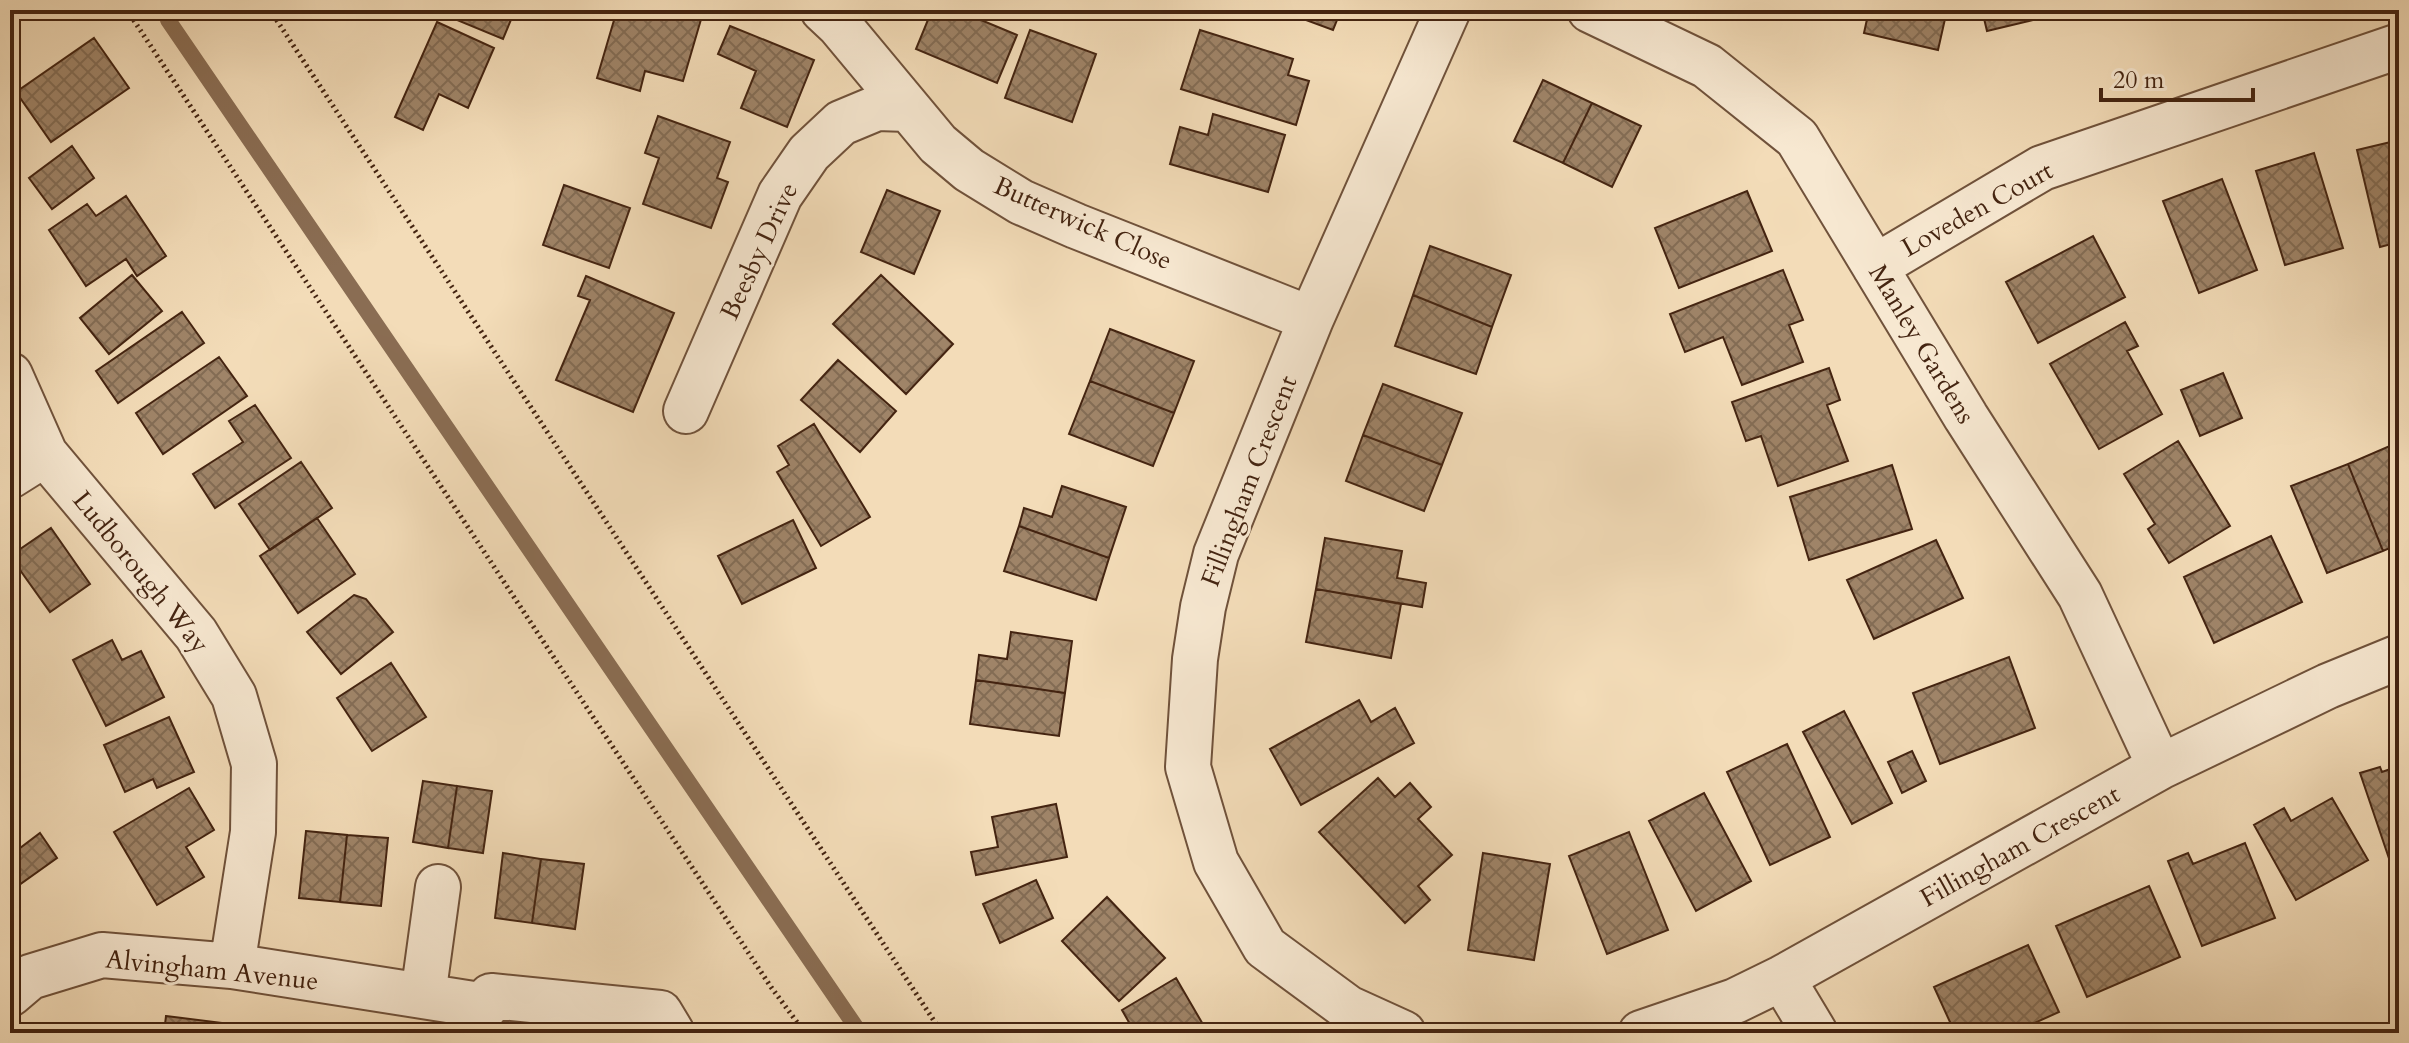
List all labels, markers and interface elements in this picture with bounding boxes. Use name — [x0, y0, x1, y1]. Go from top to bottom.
scale bar — [2101, 52, 2253, 102]
text: 20 m — [2113, 64, 2165, 97]
street label: Loveden Court — [1895, 153, 2059, 265]
street label: Butterwick Close — [988, 168, 1178, 278]
street label: Beesby Drive — [712, 177, 806, 325]
street label: Manley Gardens — [1861, 258, 1983, 430]
street label: Fillingham Crescent — [1193, 371, 1305, 591]
street label: Ludborough Way — [65, 484, 217, 661]
street label: Fillingham Crescent — [1914, 777, 2126, 915]
street label: Alvingham Avenue — [104, 941, 320, 999]

